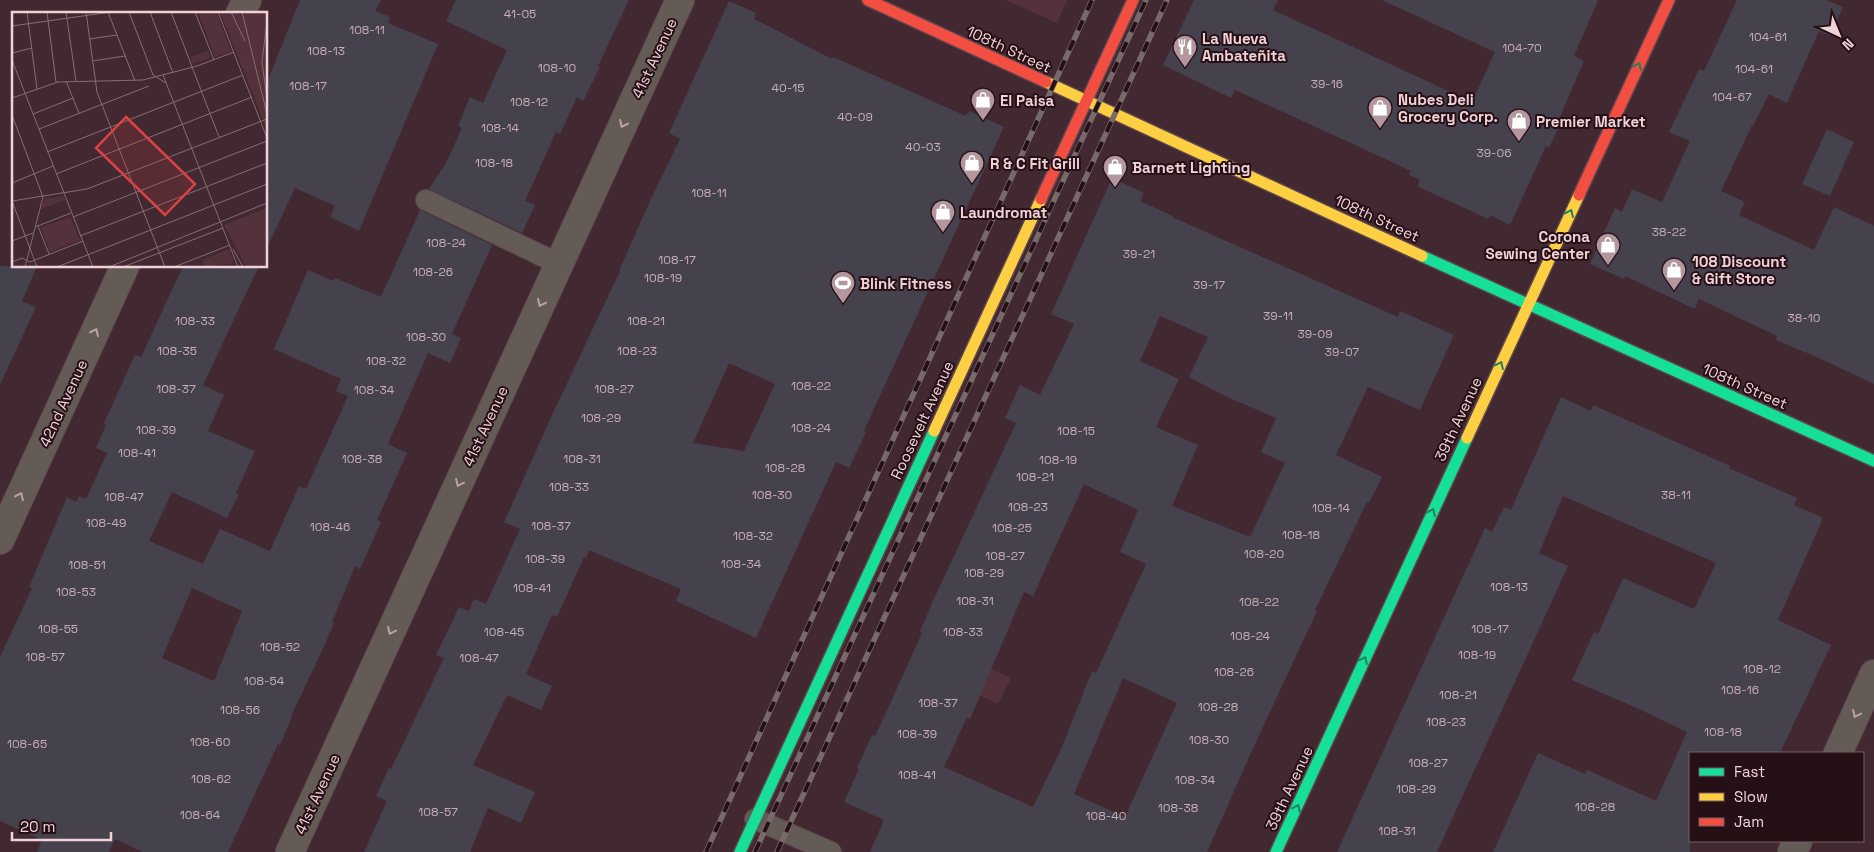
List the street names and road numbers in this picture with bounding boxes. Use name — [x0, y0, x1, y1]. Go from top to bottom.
street label: 41st Avenue — [627, 15, 681, 101]
street label: 108th Street — [964, 21, 1054, 77]
street label: 108th Street — [1332, 190, 1422, 246]
street label: 42nd Avenue — [35, 356, 92, 450]
street label: Roosevelt Avenue — [886, 358, 958, 482]
street label: 108th Street — [1700, 359, 1791, 413]
street label: 39th Avenue — [1430, 374, 1486, 464]
street label: 41st Avenue — [458, 383, 512, 469]
street label: 39th Avenue — [1261, 743, 1317, 833]
street label: 41st Avenue — [290, 751, 344, 837]

